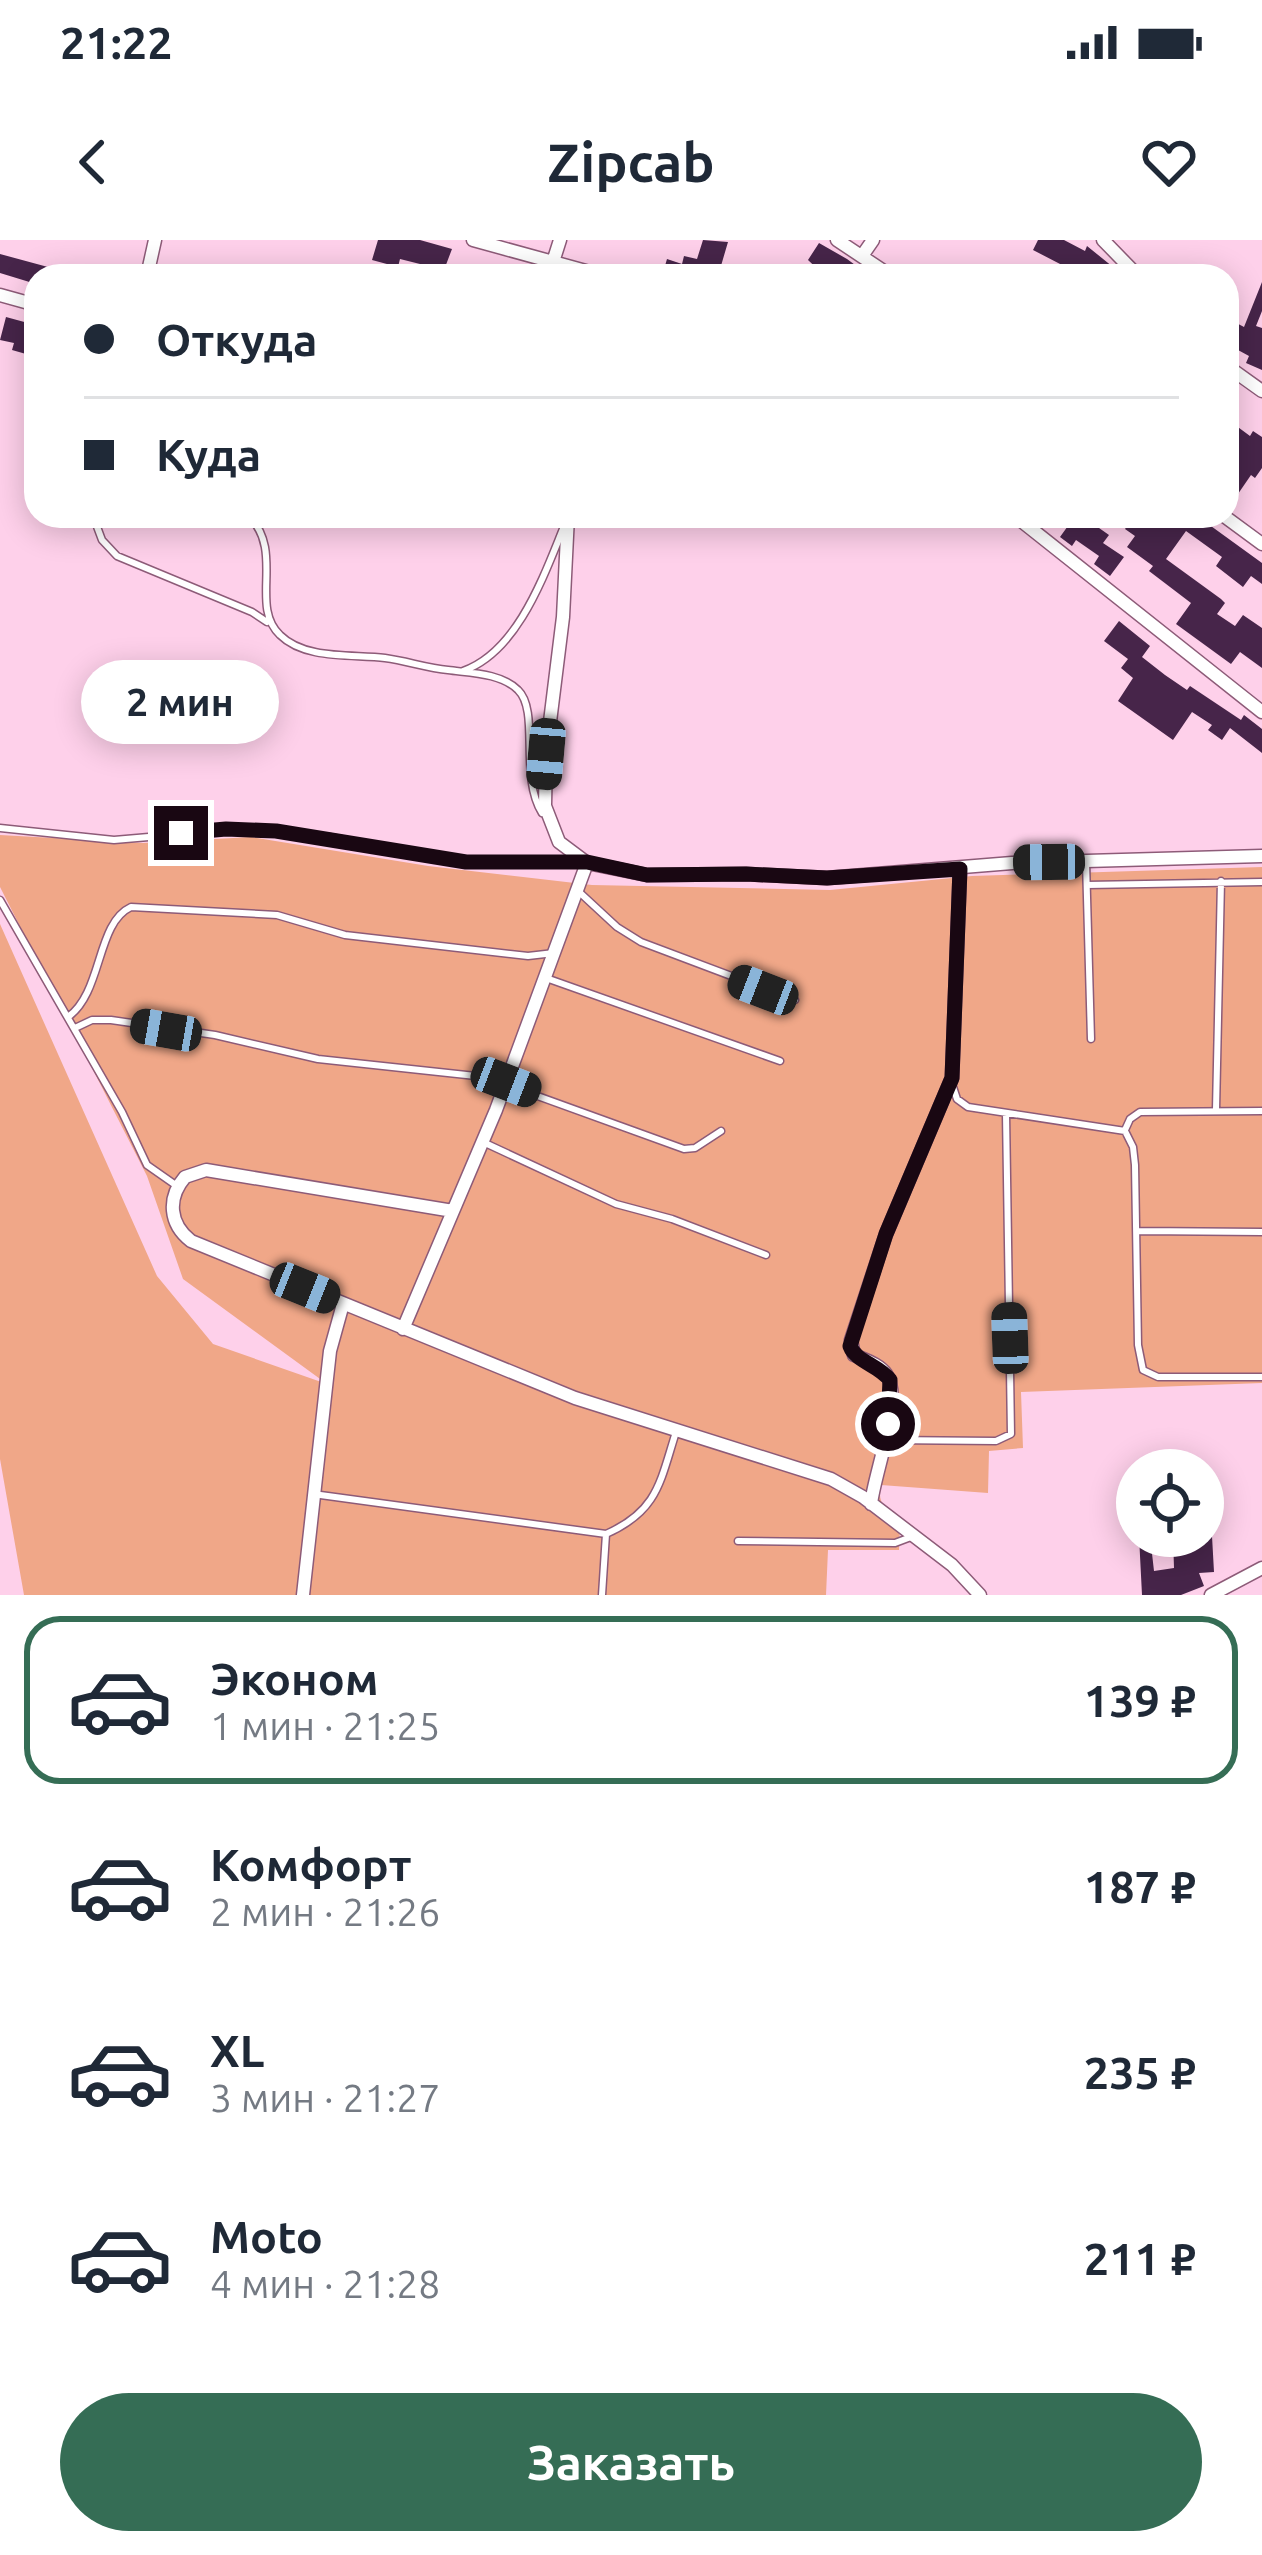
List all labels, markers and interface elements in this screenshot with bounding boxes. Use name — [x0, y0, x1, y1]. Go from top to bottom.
text: 21:22 — [60, 17, 173, 68]
icon: back — [60, 129, 126, 195]
icon: heart — [1136, 129, 1202, 195]
text: Zipcab — [547, 132, 715, 192]
text: Откуда — [156, 314, 317, 365]
text: Куда — [156, 429, 261, 480]
callout: 2 мин — [82, 659, 280, 743]
text: 2 мин — [126, 680, 234, 723]
car — [525, 717, 567, 791]
route end — [154, 806, 208, 860]
car — [1013, 843, 1085, 881]
car — [723, 960, 803, 1020]
car — [127, 1006, 205, 1054]
car — [466, 1052, 546, 1112]
car — [265, 1258, 345, 1318]
car — [991, 1301, 1029, 1375]
route start — [861, 1397, 915, 1451]
map controls — [1116, 1449, 1224, 1557]
button: locate — [1116, 1449, 1224, 1557]
icon: car — [66, 1646, 174, 1754]
text: Эконом — [210, 1653, 379, 1704]
text: 139 ₽ — [1084, 1675, 1196, 1726]
text: 1 мин · 21:25 — [210, 1704, 440, 1747]
icon: car — [66, 1832, 174, 1940]
text: Комфорт — [210, 1839, 412, 1890]
text: 187 ₽ — [1084, 1861, 1196, 1912]
text: 2 мин · 21:26 — [210, 1890, 440, 1933]
icon: car — [66, 2018, 174, 2126]
text: XL — [210, 2025, 264, 2076]
text: 235 ₽ — [1084, 2047, 1196, 2098]
text: 3 мин · 21:27 — [210, 2076, 440, 2119]
icon: car — [66, 2204, 174, 2312]
text: Moto — [210, 2211, 323, 2262]
text: 211 ₽ — [1084, 2233, 1196, 2284]
text: 4 мин · 21:28 — [210, 2262, 440, 2305]
button: Заказать — [60, 2393, 1202, 2531]

